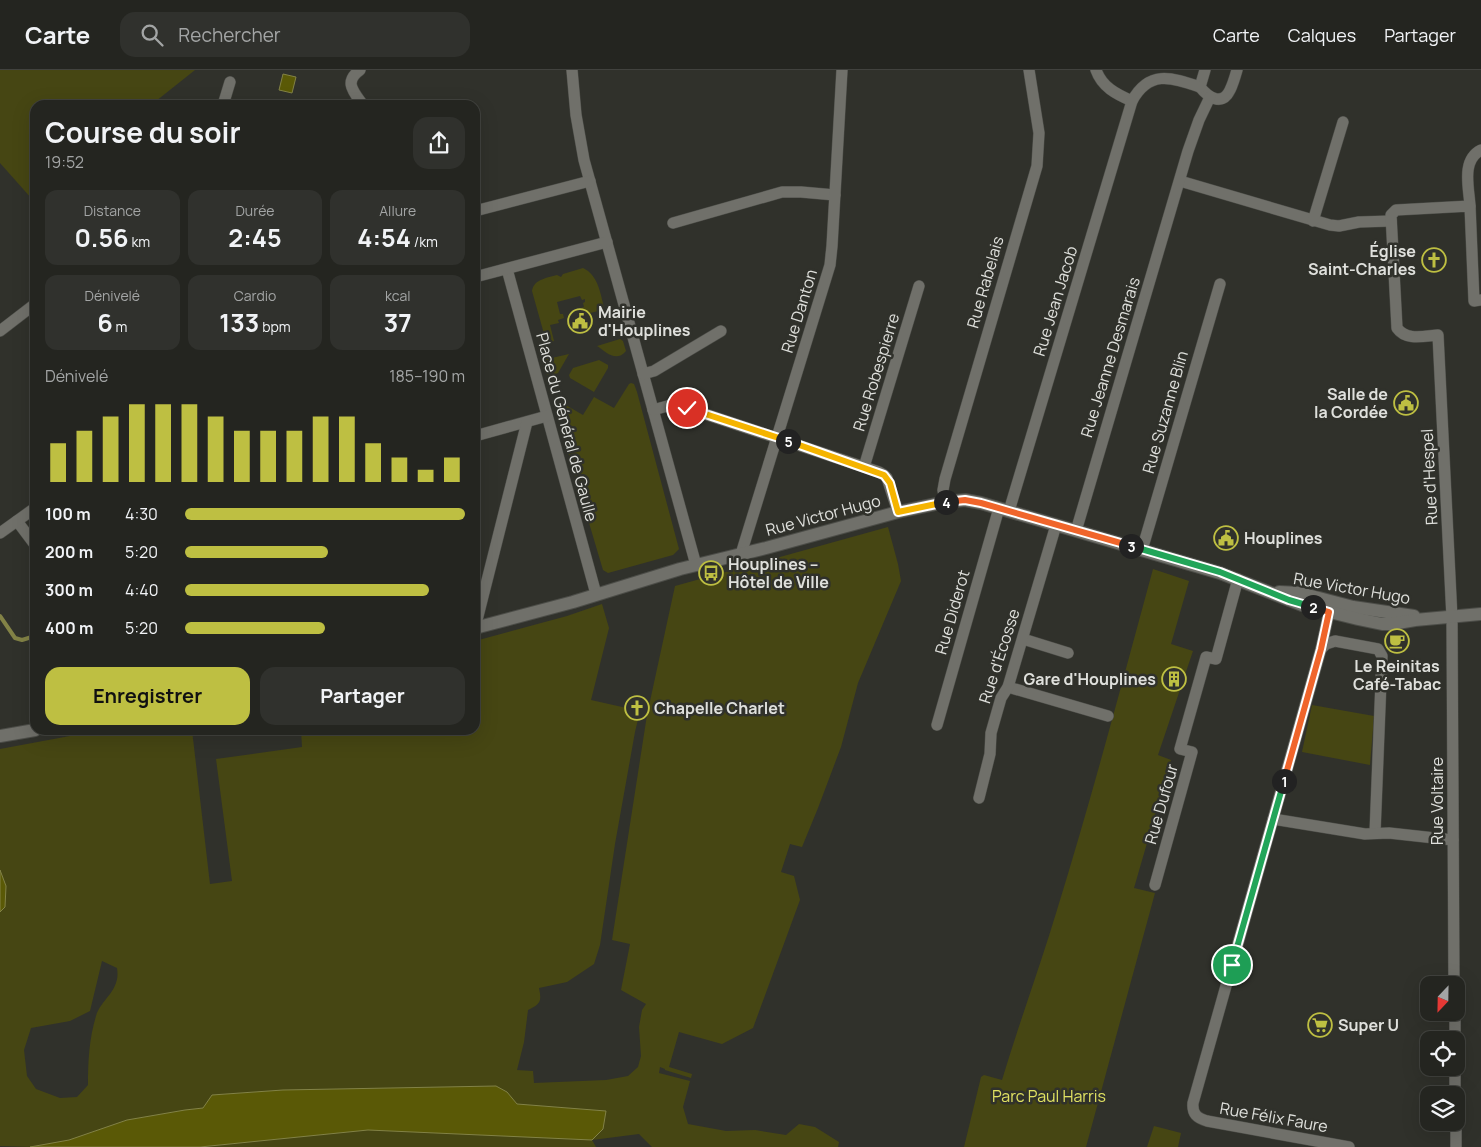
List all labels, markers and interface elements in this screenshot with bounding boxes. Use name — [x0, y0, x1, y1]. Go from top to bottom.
search box — [120, 12, 470, 57]
text: Carte — [25, 18, 90, 51]
icon: search — [138, 21, 166, 49]
text: Rechercher — [178, 22, 281, 48]
text: Carte — [1213, 23, 1260, 47]
text: Calques — [1288, 23, 1356, 47]
text: Partager — [1384, 23, 1456, 47]
text: Course du soir — [45, 113, 241, 151]
button: share — [413, 117, 465, 169]
text: 19:52 — [45, 151, 84, 173]
text: Distance — [84, 201, 141, 220]
text: Durée — [235, 201, 275, 220]
text: Allure — [379, 201, 416, 220]
text: 0.56 — [74, 220, 129, 255]
text: 2:45 — [228, 220, 282, 255]
text: 4:54 — [357, 220, 411, 255]
text: km — [129, 232, 150, 251]
text: /km — [411, 232, 438, 251]
street label: Rue Rabelais — [961, 233, 1009, 331]
place label: Église Saint-Charles — [1308, 240, 1416, 280]
street label: Rue Jean Jacob — [1028, 243, 1082, 359]
church icon: Église Saint-Charles — [1421, 247, 1447, 273]
street label: Rue Danton — [776, 266, 822, 356]
street label: Rue Jeanne Desmarais — [1075, 274, 1145, 440]
text: Dénivelé — [85, 286, 140, 305]
text: Cardio — [234, 286, 276, 305]
text: kcal — [385, 286, 410, 305]
place label: Mairie d'Houplines — [598, 301, 691, 341]
text: 6 — [97, 305, 113, 340]
text: 133 — [219, 305, 259, 340]
text: 37 — [384, 305, 412, 340]
public building icon: Mairie d'Houplines — [567, 308, 593, 334]
street label: Rue Robespierre — [848, 310, 904, 434]
text: m — [113, 317, 127, 336]
text: bpm — [259, 317, 291, 336]
street label: Place du Général de Gaulle — [531, 330, 603, 524]
street label: Rue Suzanne Blin — [1137, 348, 1193, 476]
text: Dénivelé — [45, 365, 108, 387]
text: 185–190 m — [389, 365, 465, 387]
place label: Salle de la Cordée — [1314, 383, 1388, 423]
pin — [666, 387, 708, 429]
public building icon: Salle de la Cordée — [1393, 390, 1419, 416]
icon: check — [673, 394, 701, 422]
pin: 5 — [776, 428, 800, 454]
street label: Rue d'Hespel — [1415, 428, 1443, 526]
text: 5 — [784, 432, 793, 451]
street label: Rue Victor Hugo — [763, 489, 883, 541]
pin: 4 — [934, 490, 958, 514]
text: 4 — [942, 493, 951, 512]
text: 100 m — [45, 503, 91, 525]
text: 4:30 — [125, 503, 158, 525]
public building icon: Houplines — [1213, 525, 1239, 551]
place label: Houplines — [1244, 527, 1323, 549]
pin: 3 — [1118, 534, 1144, 558]
text: 3 — [1127, 537, 1136, 556]
text: 200 m — [45, 541, 93, 563]
text: 5:20 — [125, 541, 158, 563]
place label: Houplines – Hôtel de Ville — [728, 553, 829, 593]
bus stop icon: Houplines – Hôtel de Ville — [698, 560, 724, 586]
street label: Rue Diderot — [929, 567, 975, 657]
street label: Rue Victor Hugo — [1292, 567, 1412, 609]
text: 300 m — [45, 579, 93, 601]
text: 4:40 — [125, 579, 158, 601]
pin: 2 — [1300, 594, 1326, 620]
text: 2 — [1309, 598, 1318, 617]
street label: Rue d'Écosse — [973, 606, 1025, 706]
text: 400 m — [45, 617, 93, 639]
text: 5:20 — [125, 617, 158, 639]
cafe icon: Le Reinitas Café-Tabac — [1384, 628, 1410, 654]
place label: Le Reinitas Café-Tabac — [1353, 655, 1441, 695]
building icon: Gare d'Houplines — [1161, 666, 1187, 692]
button: Enregistrer — [45, 667, 250, 725]
button: Partager — [260, 667, 465, 725]
place label: Gare d'Houplines — [1024, 668, 1156, 690]
church icon: Chapelle Charlet — [624, 695, 650, 721]
place label: Chapelle Charlet — [654, 697, 785, 719]
street label: Rue Voltaire — [1426, 757, 1448, 845]
street label: Rue Dufour — [1139, 761, 1183, 847]
pin: 1 — [1272, 768, 1296, 794]
text: 1 — [1281, 772, 1288, 791]
pin — [1211, 944, 1253, 986]
icon: arrive — [1218, 951, 1246, 979]
north arrow — [1420, 976, 1465, 1021]
map controls — [1420, 976, 1465, 1131]
supermarket icon: Super U — [1307, 1012, 1333, 1038]
place label: Super U — [1338, 1014, 1399, 1036]
button: locate — [1420, 1031, 1465, 1076]
park label: Parc Paul Harris — [992, 1085, 1106, 1107]
button: layers — [1420, 1086, 1465, 1131]
street label: Rue Félix Faure — [1218, 1097, 1330, 1137]

